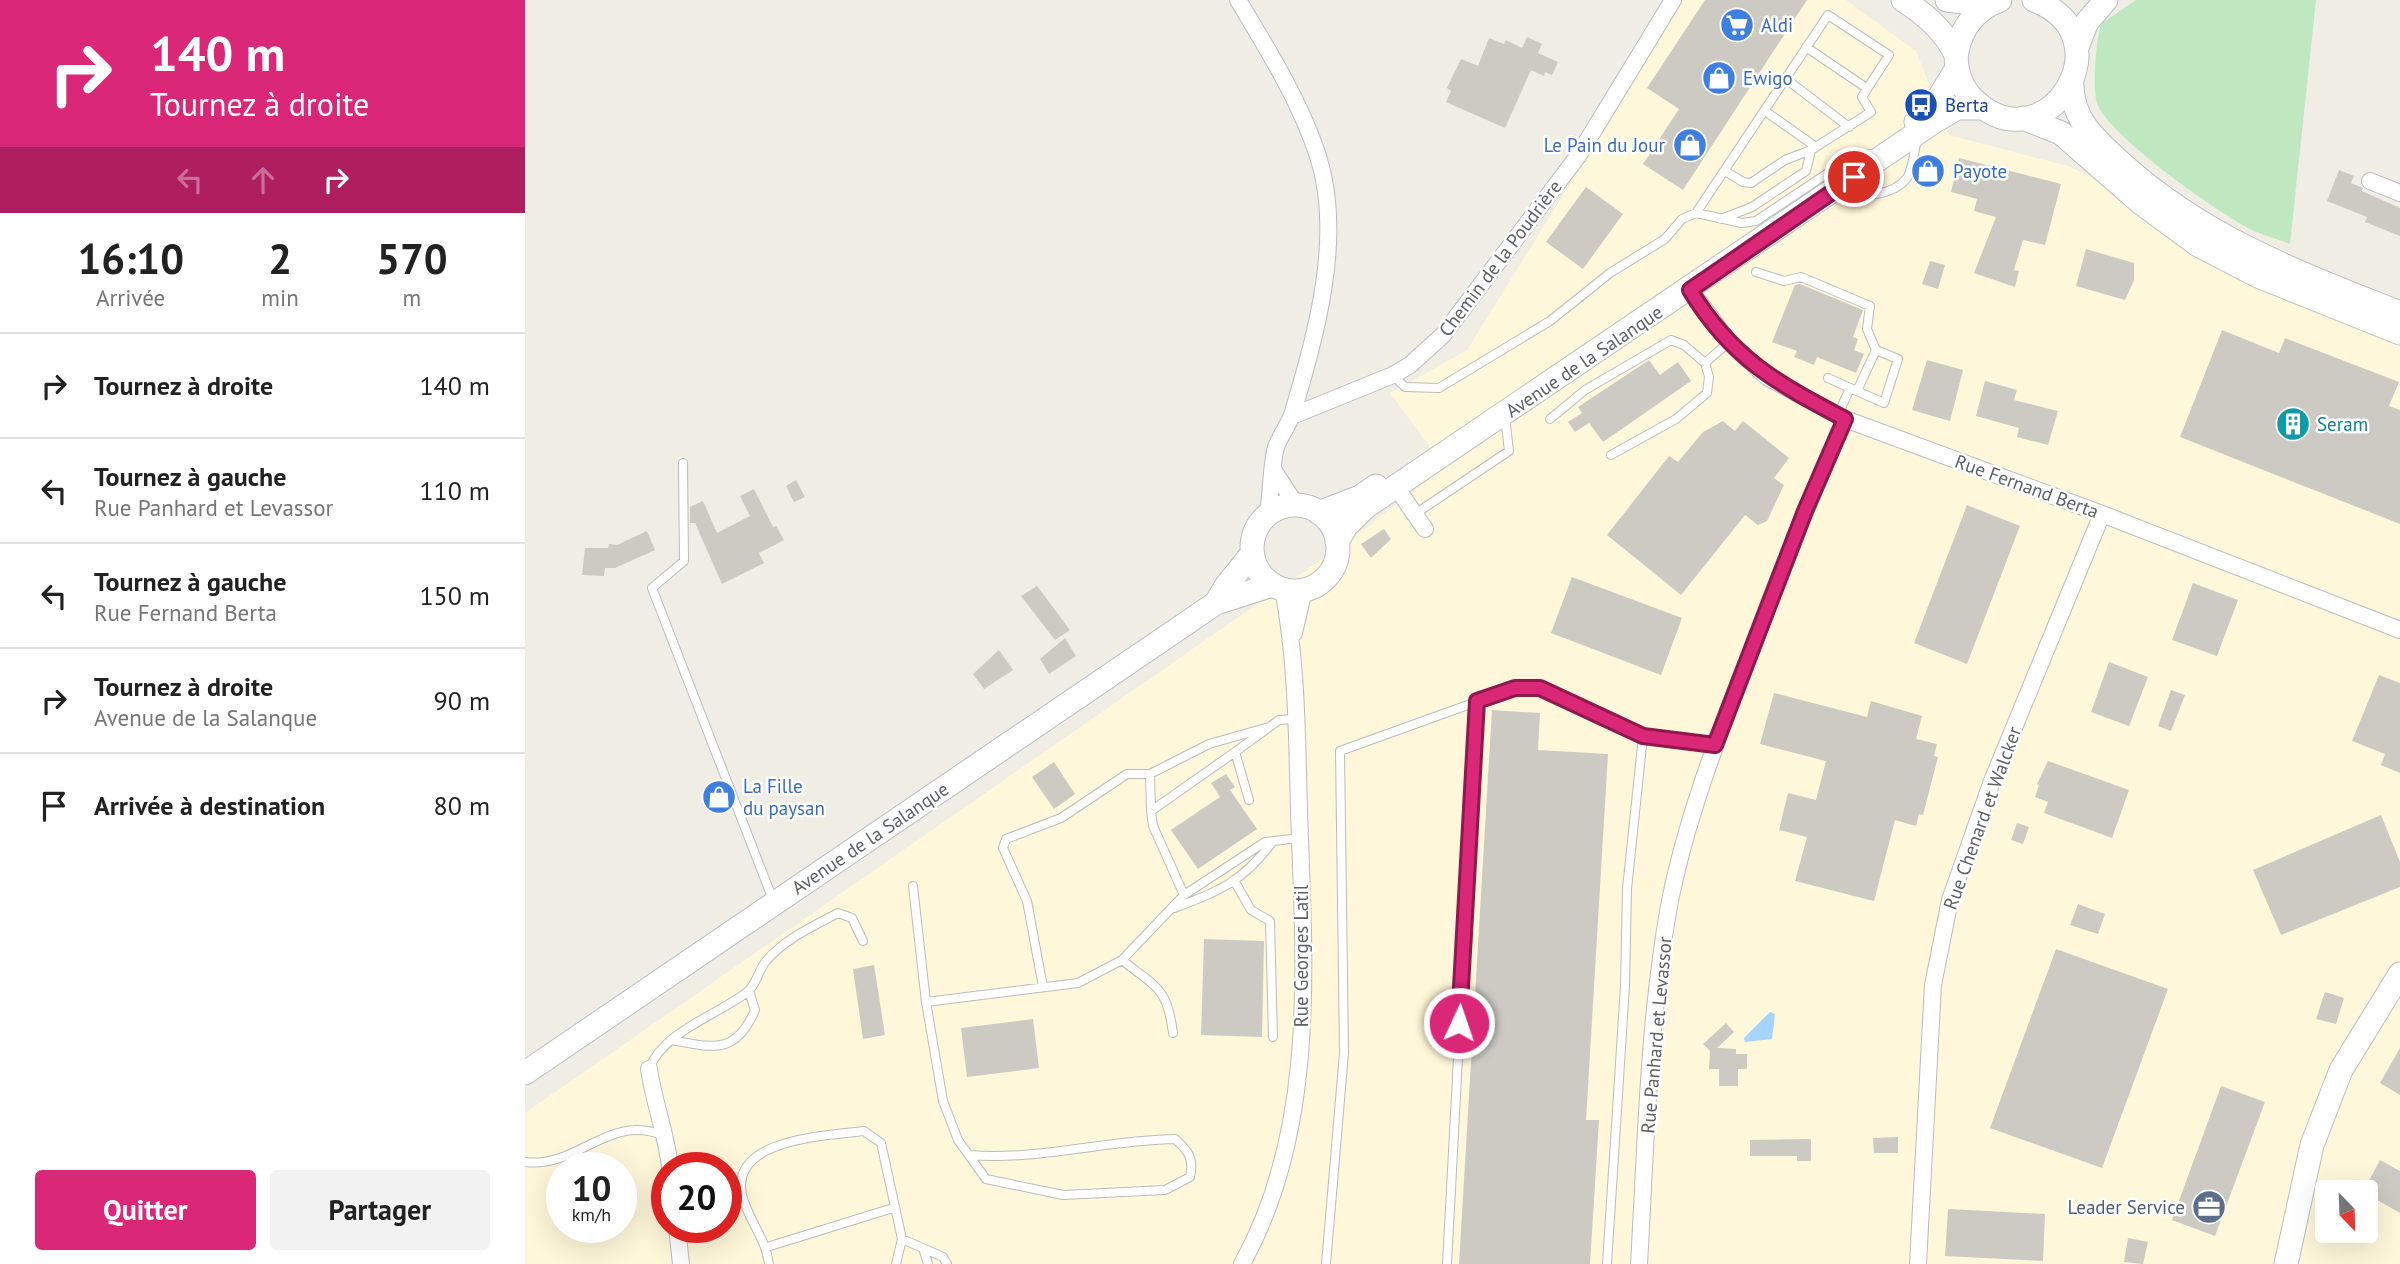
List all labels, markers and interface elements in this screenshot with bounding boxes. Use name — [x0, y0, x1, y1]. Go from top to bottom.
supermarket icon: Aldi — [1718, 6, 1756, 44]
place label: Aldi — [1761, 13, 1793, 37]
text: 140 m — [150, 21, 285, 85]
icon: right — [35, 28, 126, 119]
shop icon: Ewigo — [1700, 59, 1738, 97]
place label: Ewigo — [1743, 66, 1793, 90]
text: Tournez à droite — [150, 83, 369, 125]
bus stop icon: Berta — [1902, 86, 1940, 124]
place label: Berta — [1945, 93, 1989, 117]
shop icon: Le Pain du Jour — [1671, 126, 1709, 164]
place label: Le Pain du Jour — [1544, 133, 1666, 157]
pin — [1824, 147, 1884, 207]
shop icon: Payote — [1909, 152, 1947, 190]
icon: arrive — [1835, 158, 1873, 196]
place label: Payote — [1953, 159, 2007, 183]
icon: left — [171, 161, 209, 199]
icon: ahead — [244, 161, 282, 199]
icon: right — [317, 161, 355, 199]
street label: Chemin de la Poudrière — [1433, 175, 1567, 341]
text: 16:10 — [77, 231, 184, 286]
text: 2 — [268, 231, 292, 286]
text: 570 — [376, 231, 448, 286]
text: Arrivée — [96, 283, 165, 312]
text: min — [261, 283, 299, 312]
text: m — [403, 283, 421, 312]
street label: Avenue de la Salanque — [1501, 299, 1667, 423]
icon: right — [35, 367, 73, 405]
text: Tournez à droite — [94, 369, 273, 402]
text: 140 m — [419, 369, 490, 402]
building icon: Seram — [2274, 405, 2312, 443]
place label: Seram — [2317, 412, 2368, 436]
street label: Rue Fernand Berta — [1952, 449, 2102, 523]
text: Tournez à gauche — [94, 460, 286, 493]
icon: left — [35, 472, 73, 510]
text: 110 m — [419, 474, 490, 507]
text: Rue Panhard et Levassor — [94, 493, 333, 522]
text: Tournez à gauche — [94, 565, 286, 598]
icon: left — [35, 577, 73, 615]
text: 150 m — [419, 579, 490, 612]
text: Rue Fernand Berta — [94, 598, 277, 627]
text: Tournez à droite — [94, 670, 273, 703]
icon: right — [35, 682, 73, 720]
text: 90 m — [434, 684, 490, 717]
text: Avenue de la Salanque — [94, 703, 317, 732]
street label: Rue Chenard et Walcker — [1938, 723, 2026, 913]
place label: La Fille du paysan — [743, 774, 825, 820]
street label: Avenue de la Salanque — [787, 776, 953, 900]
shop icon: La Fille du paysan — [700, 778, 738, 816]
icon: arrive — [35, 787, 73, 825]
text: Arrivée à destination — [94, 789, 325, 822]
text: 80 m — [434, 789, 490, 822]
street label: Rue Georges Latil — [1289, 884, 1313, 1027]
street label: Rue Panhard et Levassor — [1635, 935, 1677, 1135]
position arrow — [1422, 986, 1496, 1060]
speed limit sign: 20 — [651, 1152, 742, 1243]
text: 10 — [572, 1165, 611, 1211]
button: Quitter — [35, 1170, 256, 1250]
button: Partager — [270, 1170, 490, 1250]
north arrow — [2315, 1180, 2378, 1242]
map controls — [2315, 1180, 2378, 1243]
office icon: Leader Service — [2190, 1188, 2228, 1226]
place label: Leader Service — [2068, 1195, 2185, 1219]
text: km/h — [572, 1203, 611, 1226]

